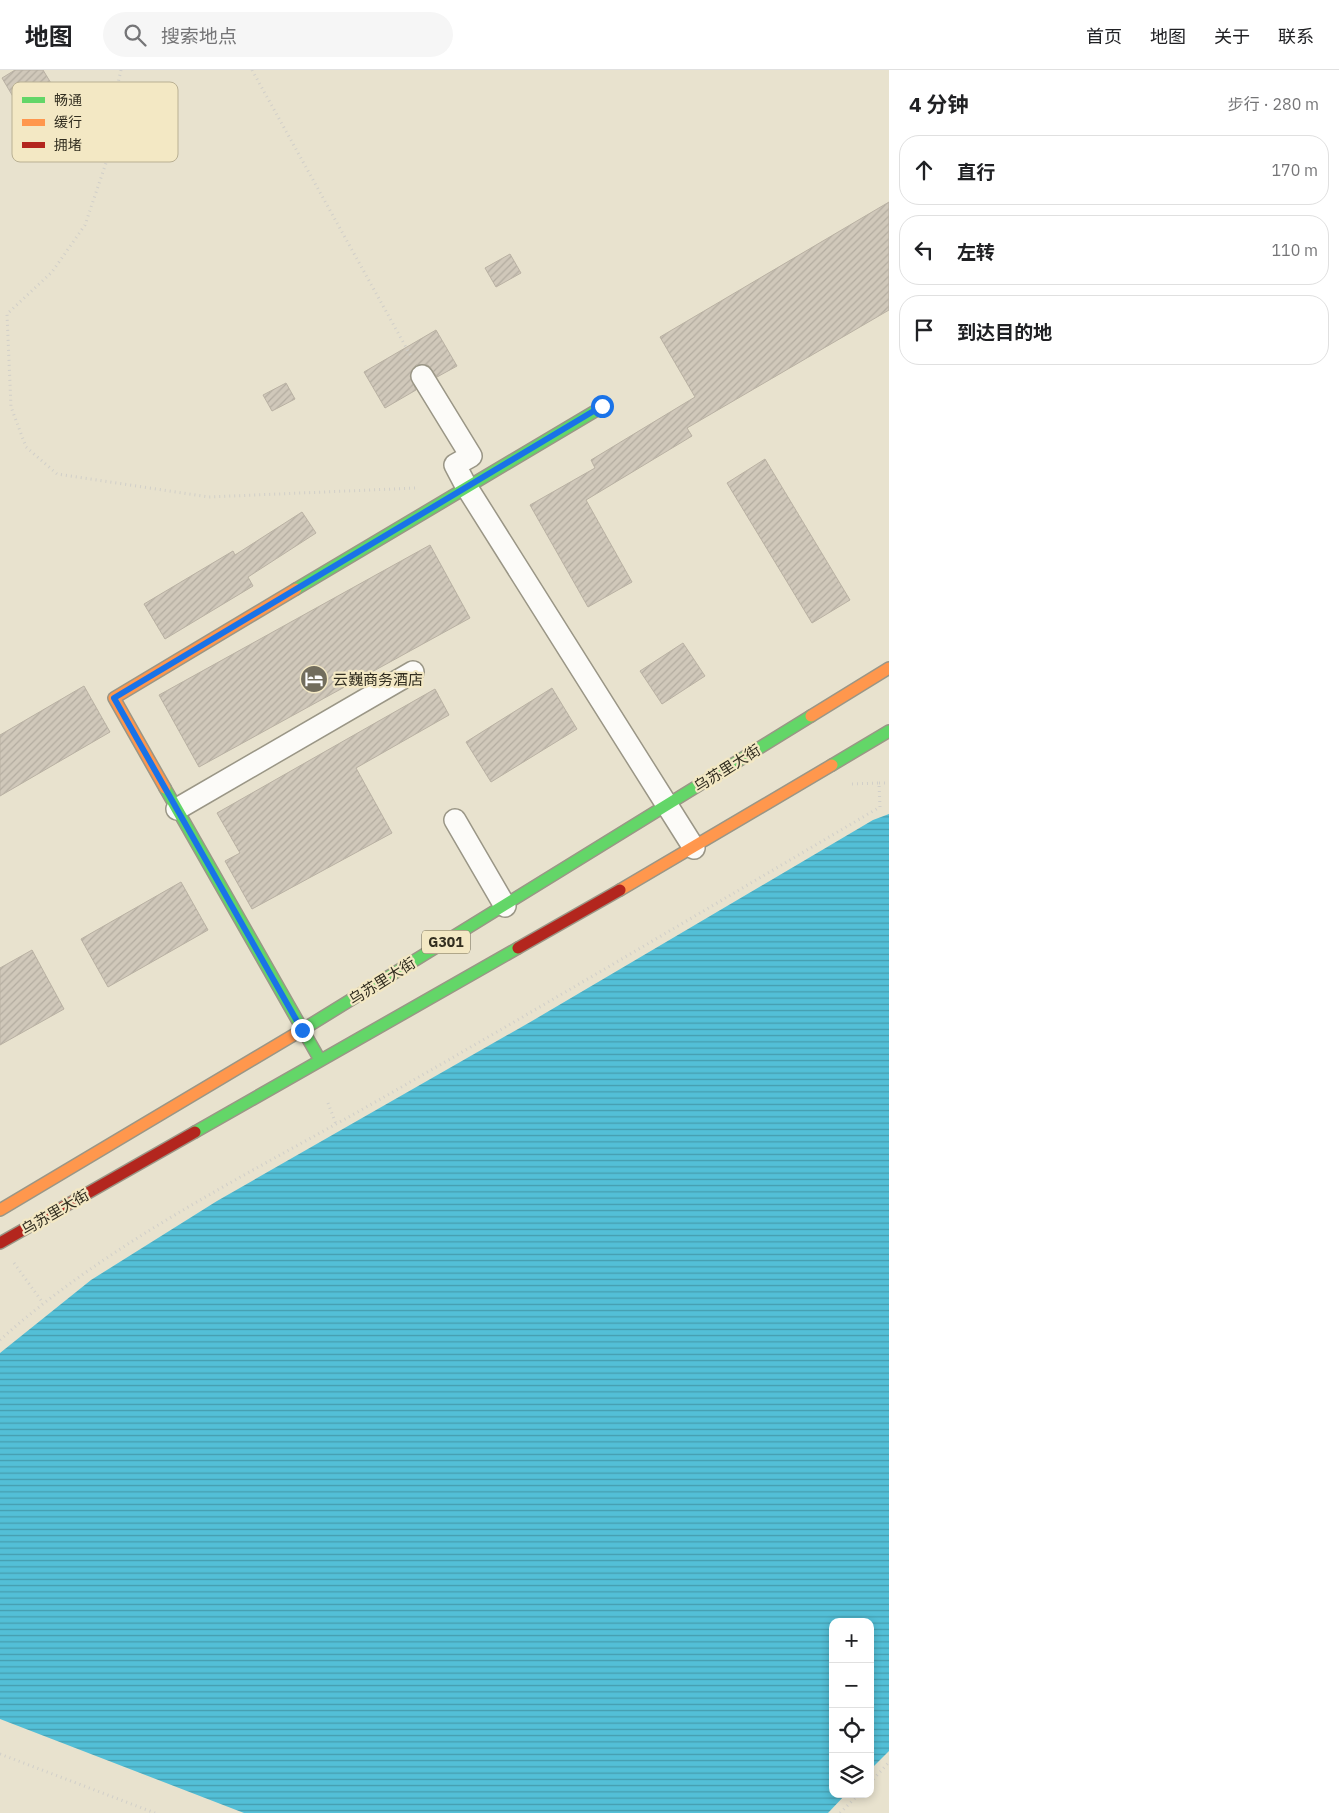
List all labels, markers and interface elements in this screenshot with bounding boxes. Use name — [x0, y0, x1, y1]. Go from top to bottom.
search box — [103, 12, 453, 57]
text: 地图 — [25, 20, 73, 52]
icon: search — [121, 21, 149, 49]
text: 搜索地点 — [161, 24, 237, 48]
text: 首页 — [1086, 25, 1122, 48]
text: 地图 — [1150, 25, 1186, 48]
text: 关于 — [1214, 25, 1250, 48]
text: 联系 — [1278, 25, 1314, 48]
legend — [12, 82, 178, 162]
text: 4 分钟 — [909, 90, 969, 118]
text: 畅通 — [54, 91, 82, 109]
text: 步行 · 280 m — [1228, 94, 1319, 114]
text: 缓行 — [54, 113, 82, 131]
text: 拥堵 — [54, 136, 82, 154]
icon: ahead — [910, 156, 938, 184]
text: 直行 — [957, 160, 995, 184]
text: 170 m — [1271, 160, 1318, 180]
icon: left — [910, 236, 938, 264]
text: 左转 — [957, 240, 995, 264]
text: 110 m — [1271, 240, 1318, 260]
icon: arrive — [910, 316, 938, 344]
text: 到达目的地 — [957, 320, 1052, 344]
route start — [591, 395, 614, 418]
hotel icon: 云巍商务酒店 — [299, 664, 329, 694]
place label: 云巍商务酒店 — [333, 670, 423, 689]
street label: 乌苏里大街 — [690, 740, 764, 796]
road number: G301 — [422, 930, 470, 954]
street label: 乌苏里大街 — [345, 953, 419, 1009]
route end — [291, 1019, 314, 1042]
street label: 乌苏里大街 — [18, 1185, 92, 1239]
map controls — [829, 1618, 874, 1798]
button: + — [829, 1618, 874, 1663]
button: − — [829, 1663, 874, 1708]
button: locate — [829, 1708, 874, 1753]
button: layers — [829, 1753, 874, 1798]

